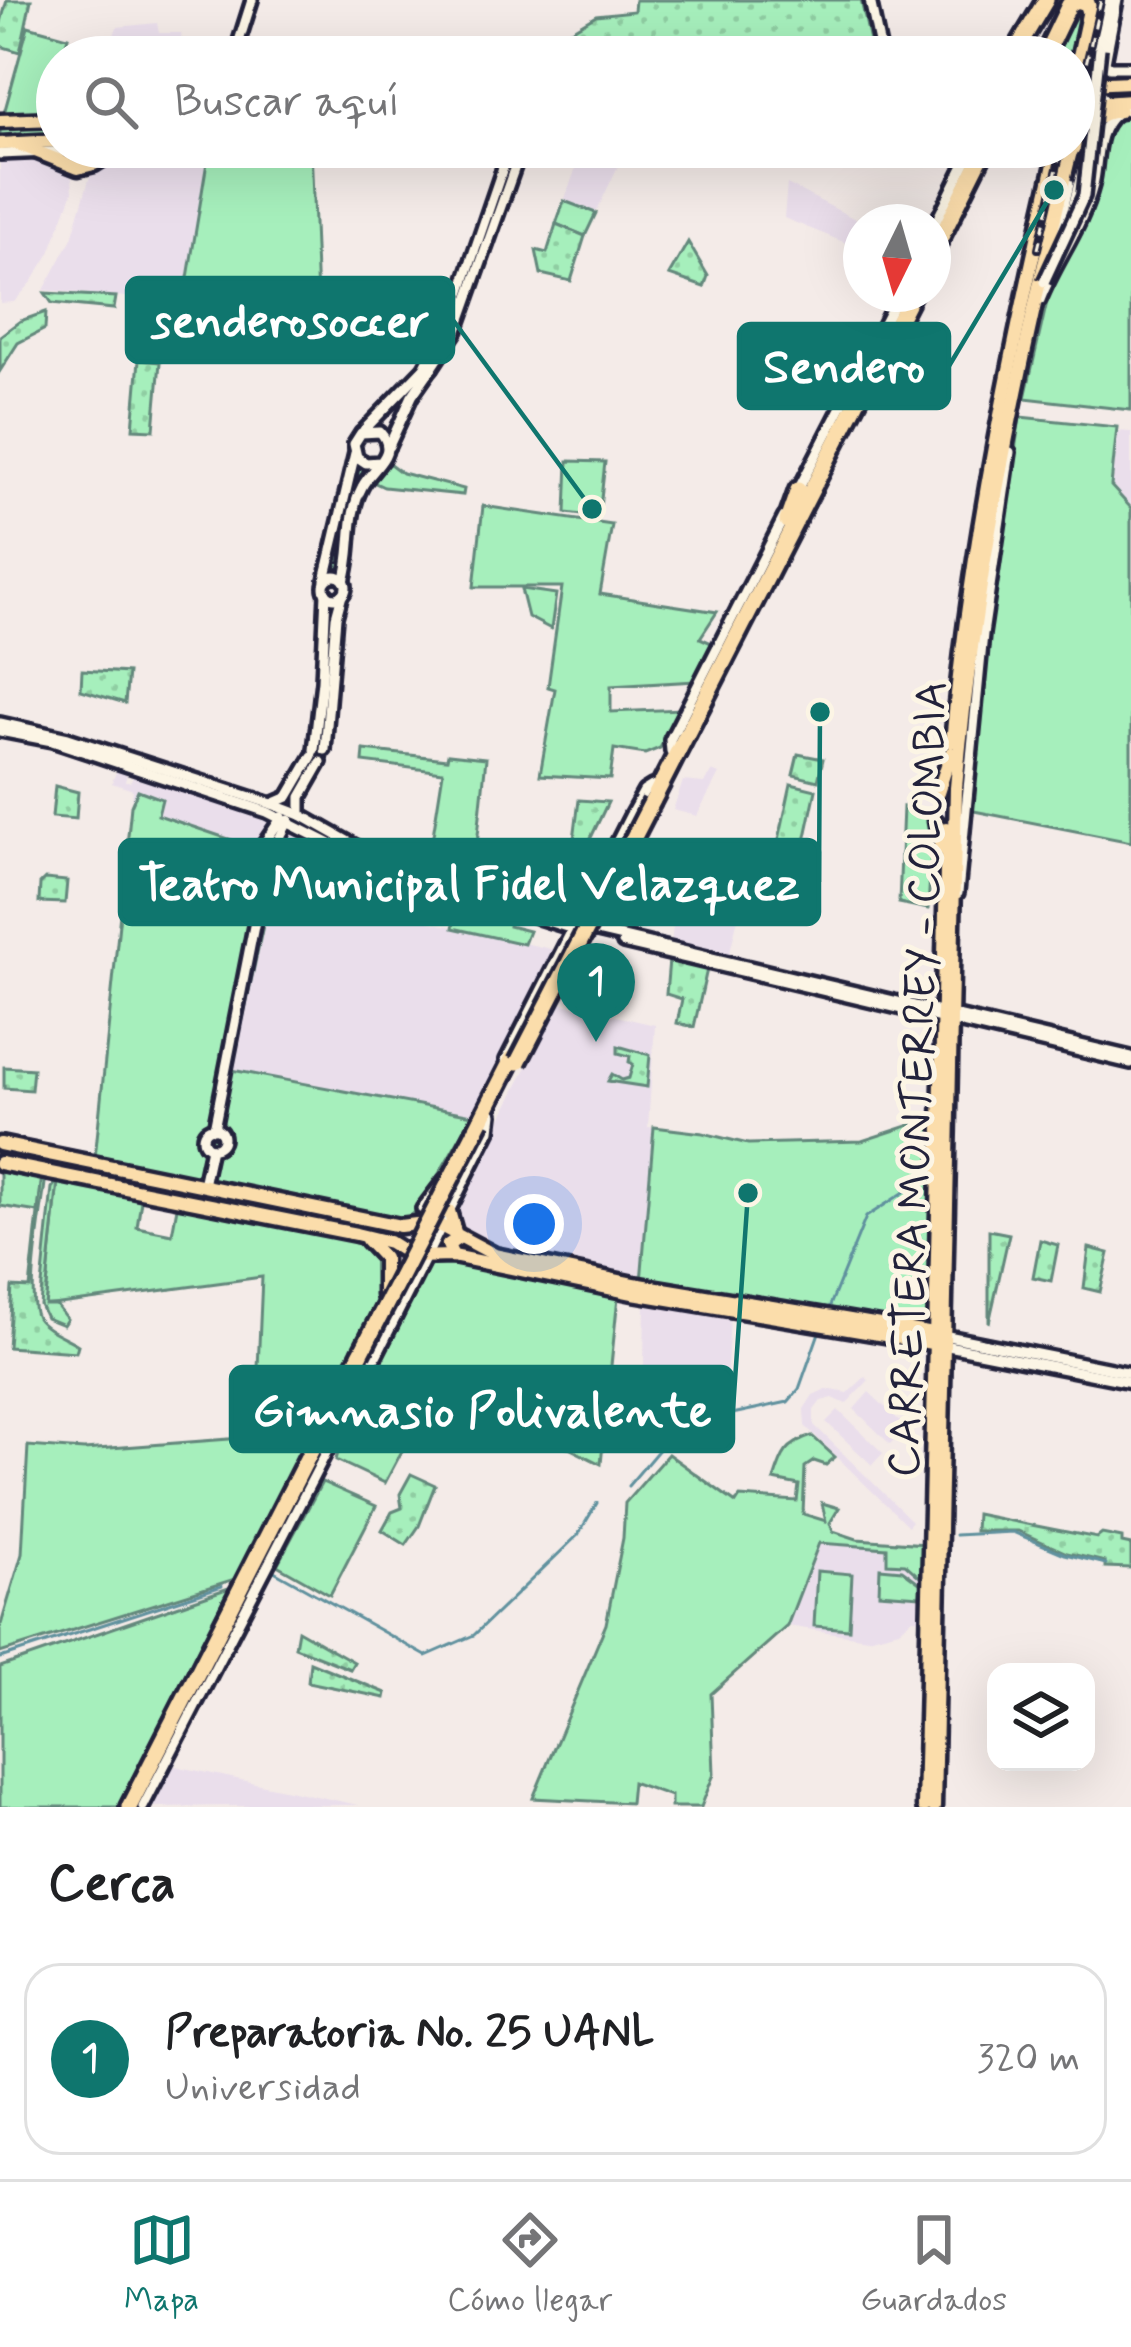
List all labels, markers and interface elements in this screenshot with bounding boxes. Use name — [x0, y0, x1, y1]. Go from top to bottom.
search box — [36, 36, 1095, 168]
icon: search — [78, 69, 144, 135]
text: Buscar aquí — [174, 73, 400, 132]
north arrow — [843, 204, 951, 312]
callout: senderosoccer — [127, 278, 453, 362]
text: senderosoccer — [150, 291, 429, 354]
callout: Sendero — [739, 324, 949, 408]
text: Sendero — [763, 337, 925, 400]
street label: CARRETERA MONTERREY - COLOMBIA — [876, 680, 962, 1478]
callout: Teatro Municipal Fidel Velazquez — [120, 840, 819, 924]
text: Teatro Municipal Fidel Velazquez — [138, 854, 800, 917]
pin: 1 — [557, 943, 635, 1042]
your location — [504, 1194, 564, 1254]
callout: Gimnasio Polivalente — [231, 1367, 733, 1451]
text: Gimnasio Polivalente — [252, 1381, 712, 1444]
map controls — [987, 1663, 1095, 1771]
button: layers — [987, 1663, 1095, 1771]
text: Cerca — [48, 1852, 176, 1918]
text: Preparatoria No. 25 UANL — [165, 2004, 655, 2063]
text: 1 — [81, 2034, 99, 2085]
text: 320 m — [977, 2034, 1080, 2085]
text: Universidad — [165, 2063, 361, 2114]
tab: Mapa — [124, 2207, 199, 2323]
tab: Cómo llegar — [447, 2207, 612, 2323]
tab: Guardados — [860, 2207, 1007, 2323]

